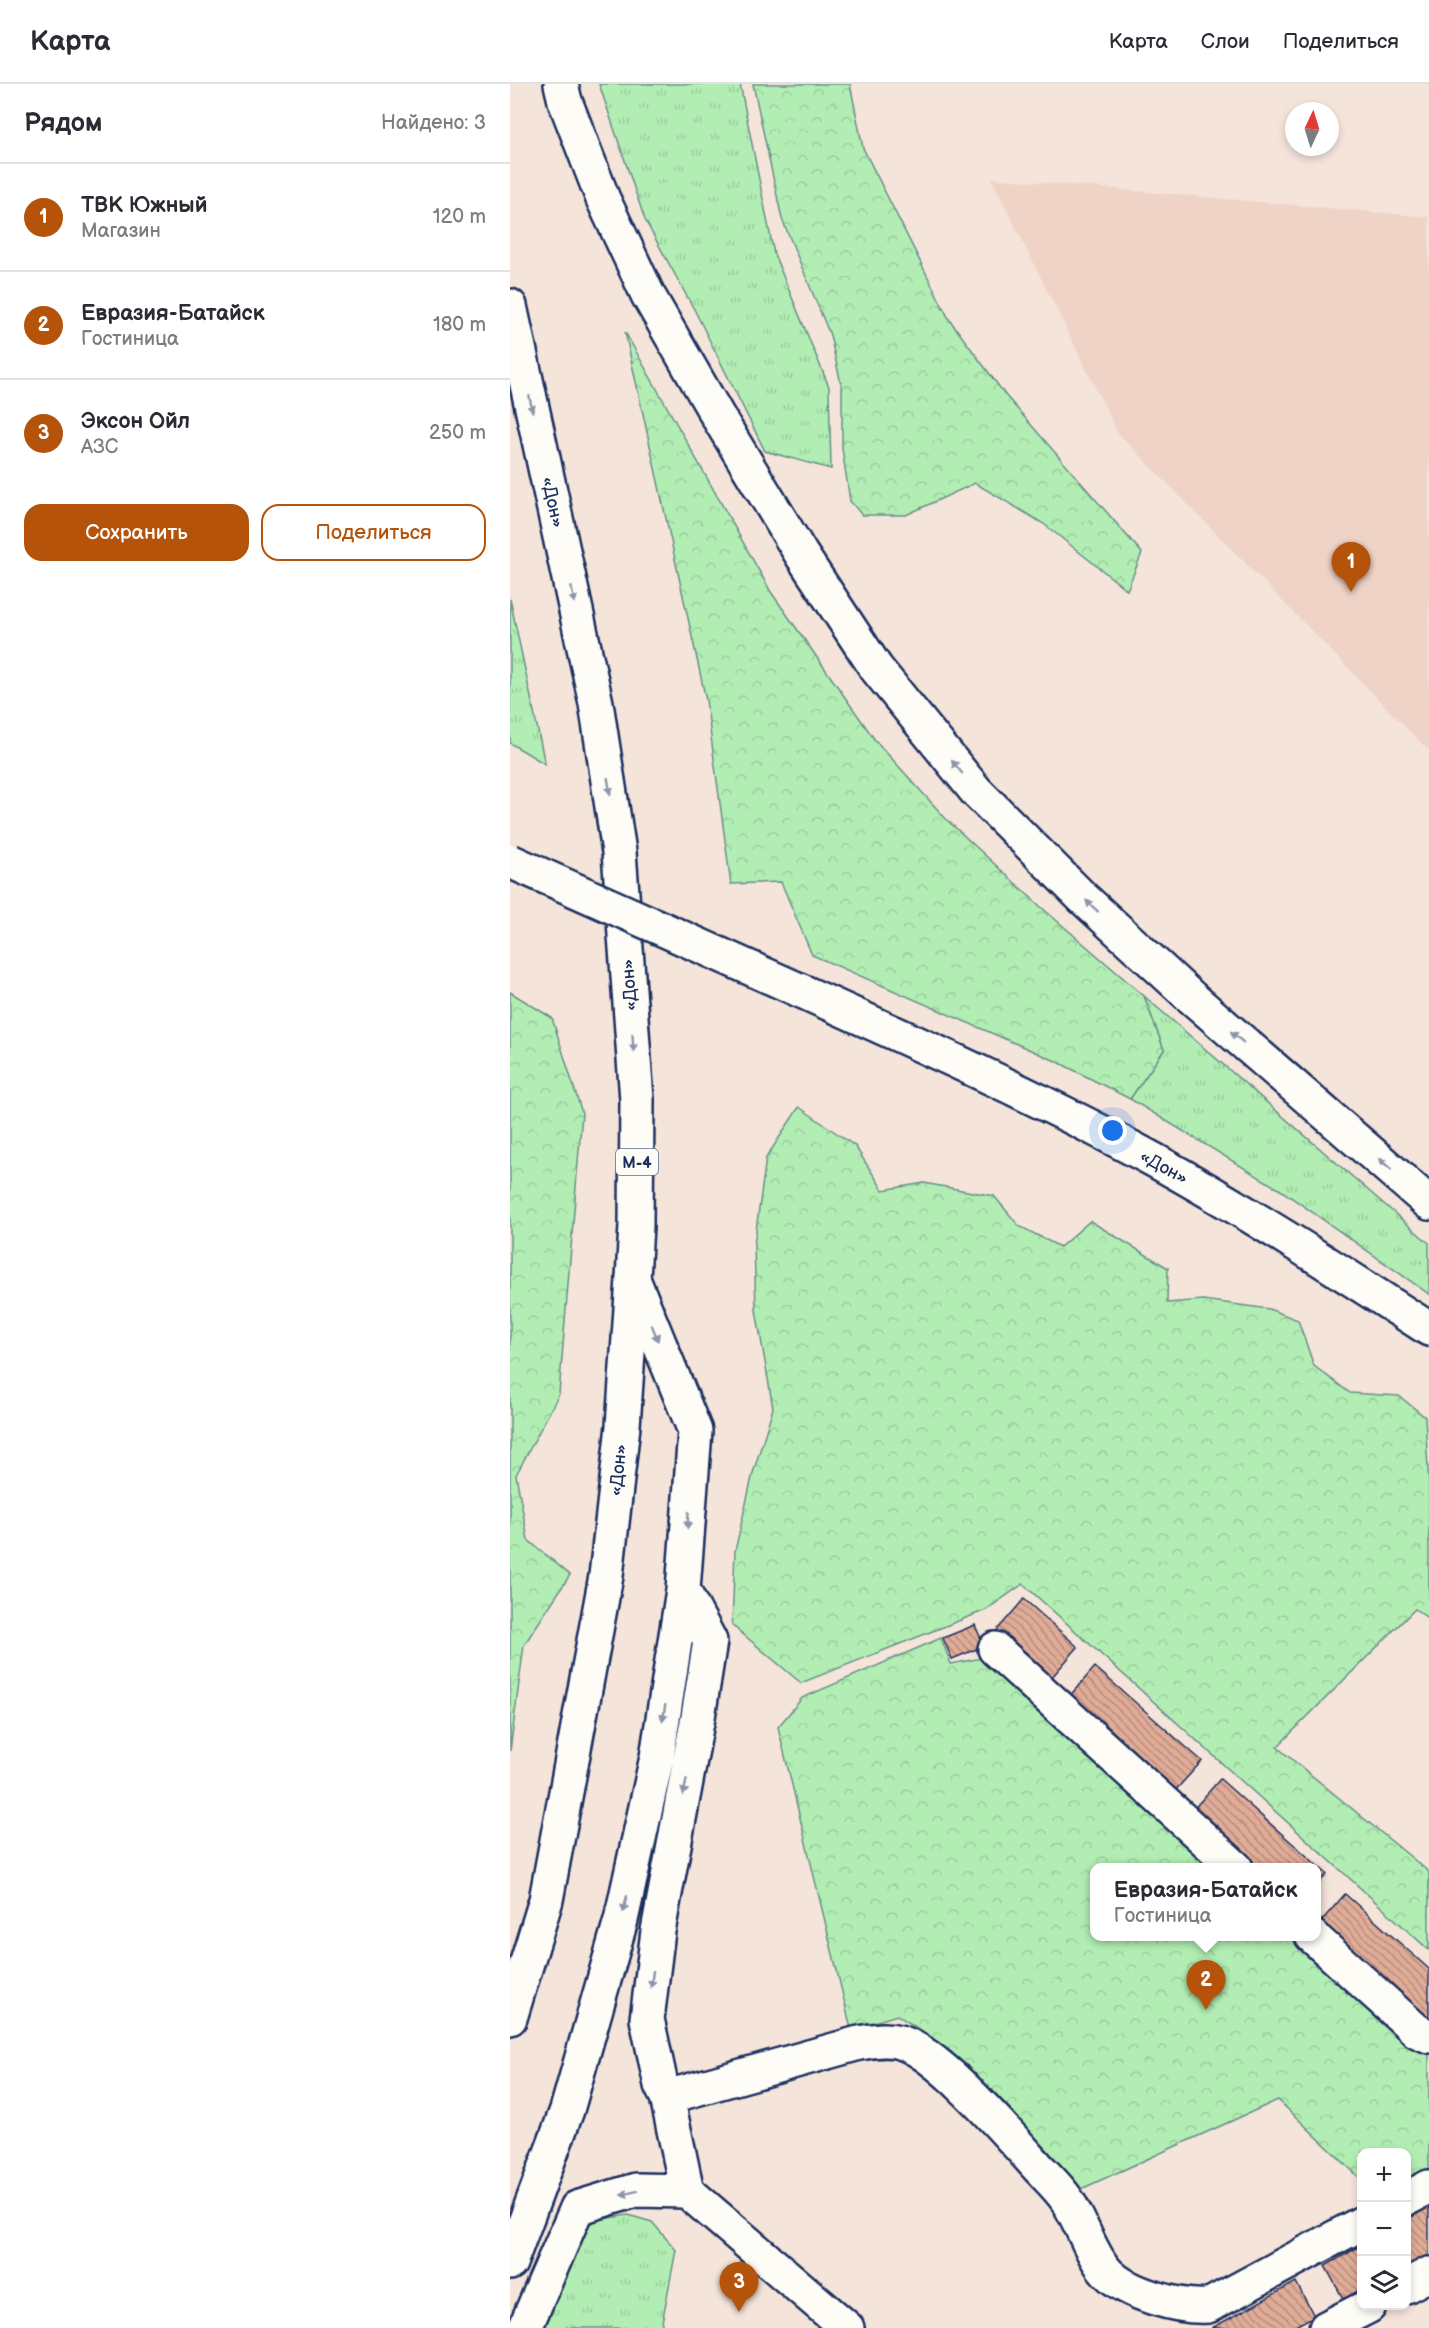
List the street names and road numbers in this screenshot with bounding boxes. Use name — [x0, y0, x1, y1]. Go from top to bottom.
street label: «Дон» — [537, 475, 568, 530]
street label: «Дон» — [617, 958, 642, 1012]
street label: «Дон» — [1136, 1146, 1192, 1189]
road number: М-4 — [616, 1149, 658, 1175]
street label: «Дон» — [605, 1443, 632, 1497]

